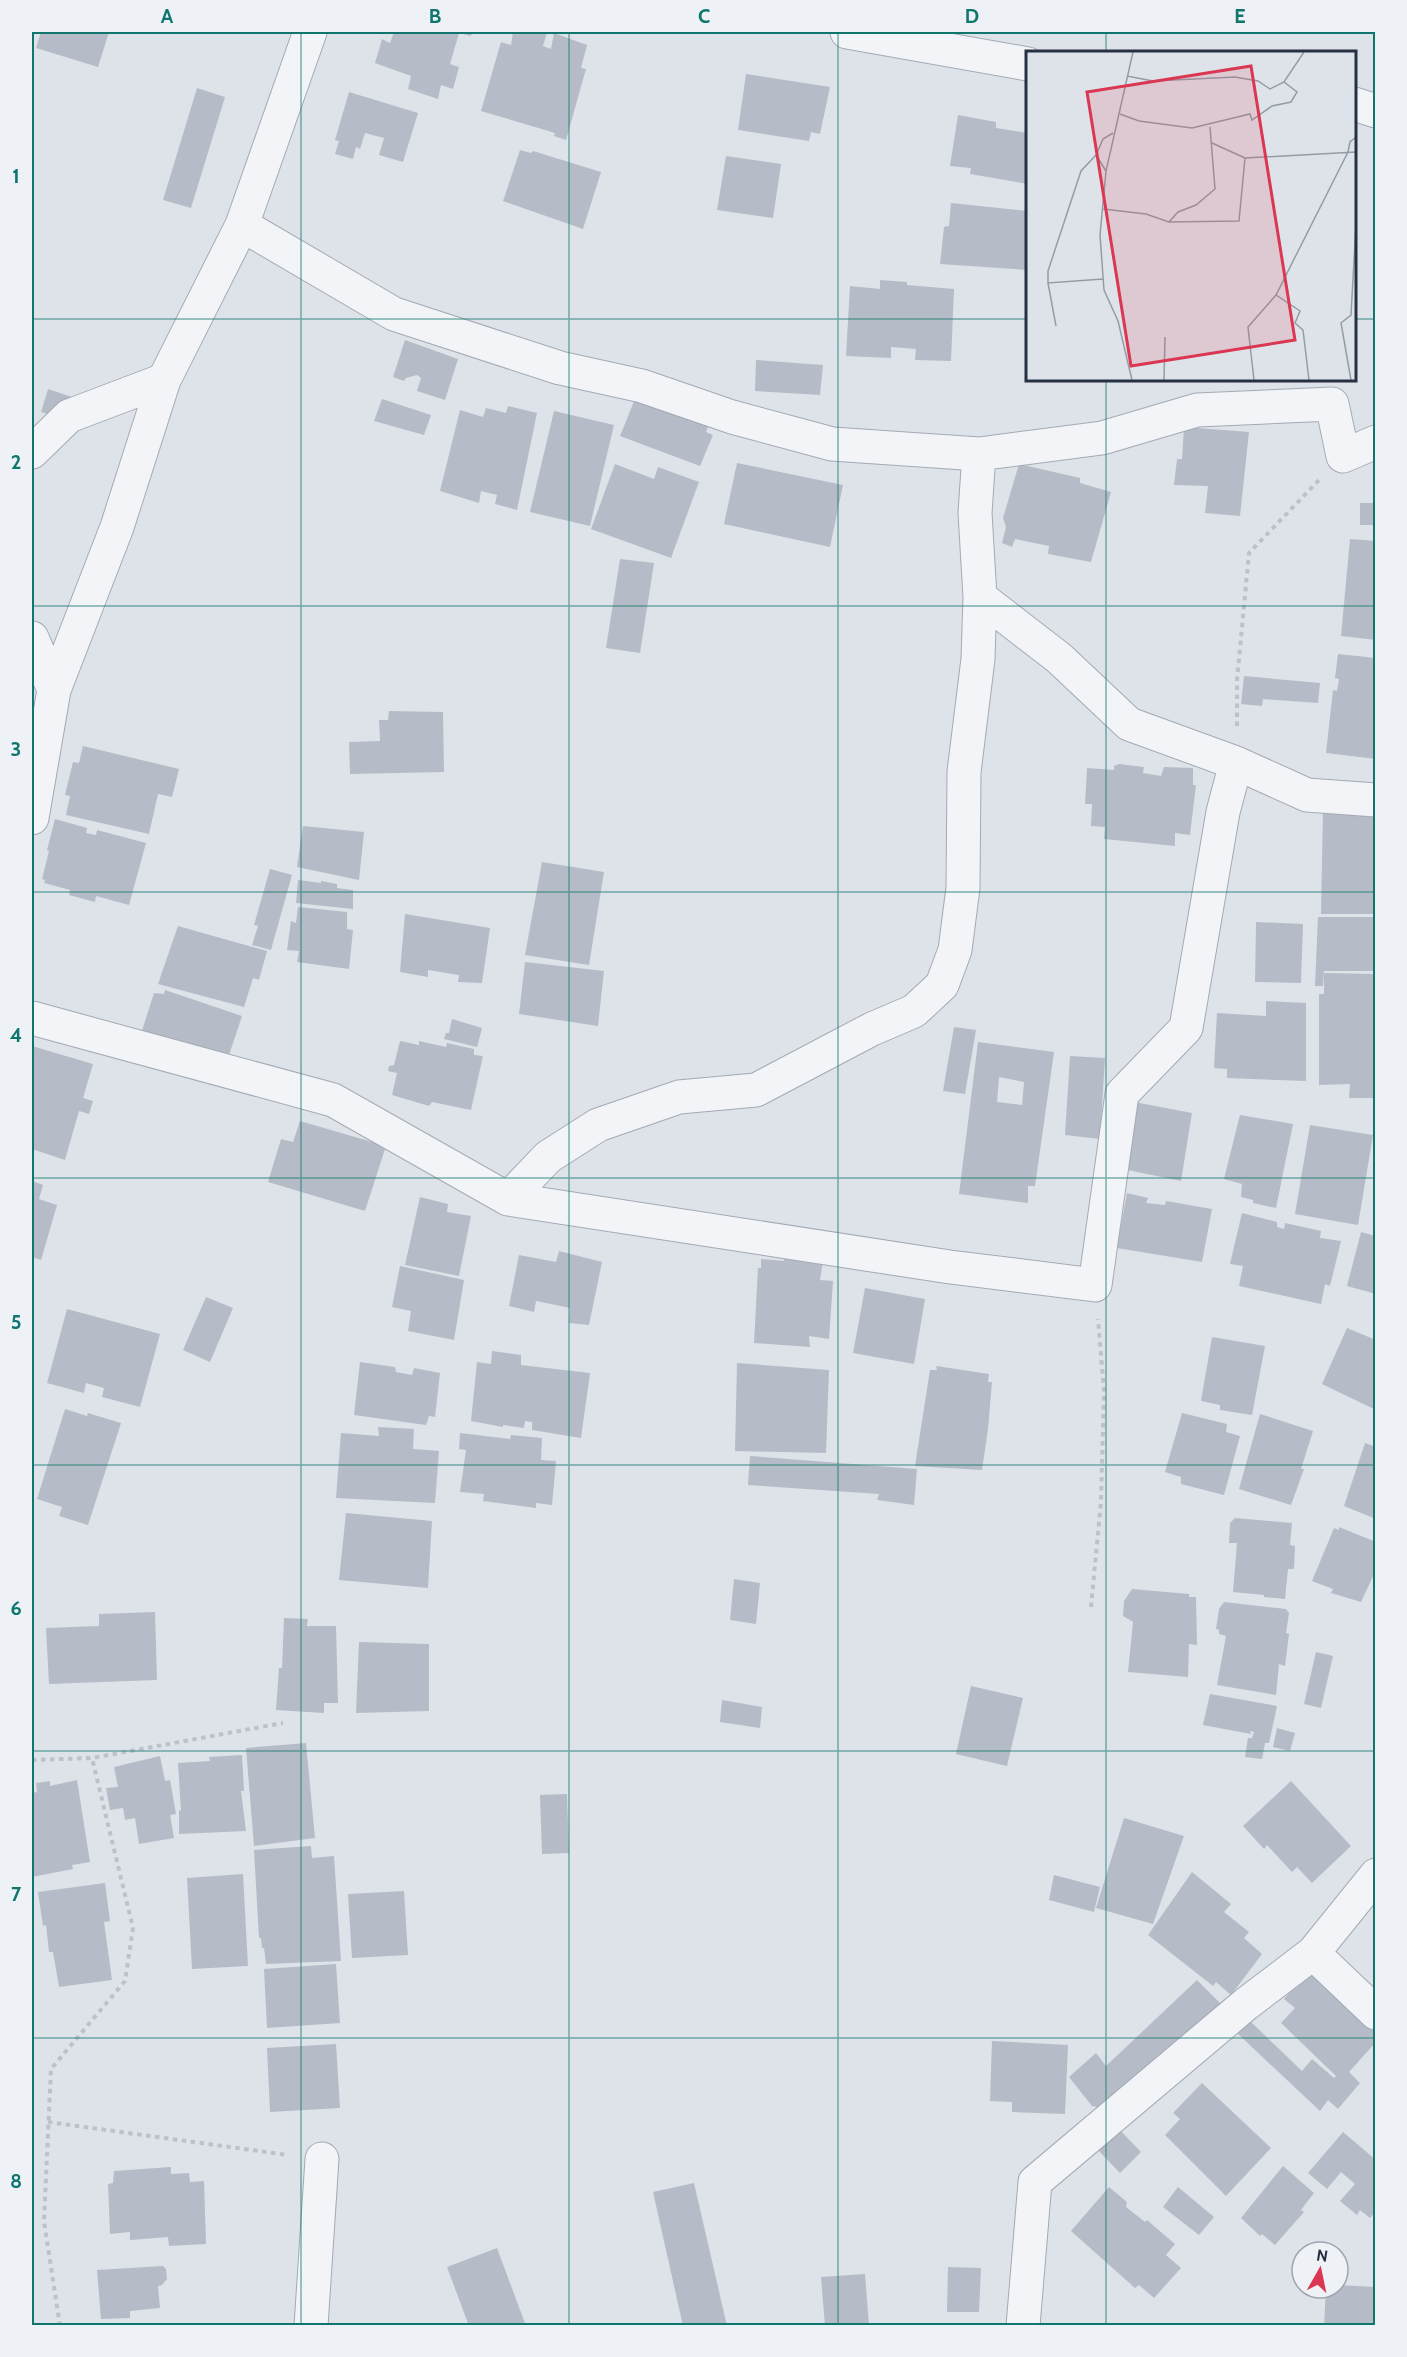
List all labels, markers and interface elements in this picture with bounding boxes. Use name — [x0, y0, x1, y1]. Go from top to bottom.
text: A — [161, 4, 174, 28]
text: B — [429, 4, 441, 28]
text: C — [698, 4, 710, 28]
text: D — [965, 4, 979, 28]
text: E — [1234, 4, 1246, 28]
inset map — [1026, 51, 1356, 381]
text: 1 — [12, 164, 20, 188]
text: 2 — [11, 450, 21, 474]
text: 3 — [11, 737, 21, 761]
text: 4 — [10, 1023, 22, 1047]
text: 5 — [11, 1310, 21, 1334]
text: 6 — [10, 1596, 22, 1620]
text: 7 — [11, 1882, 22, 1906]
text: 8 — [10, 2169, 22, 2193]
north arrow — [1290, 2240, 1350, 2300]
text: N — [1315, 2245, 1329, 2266]

